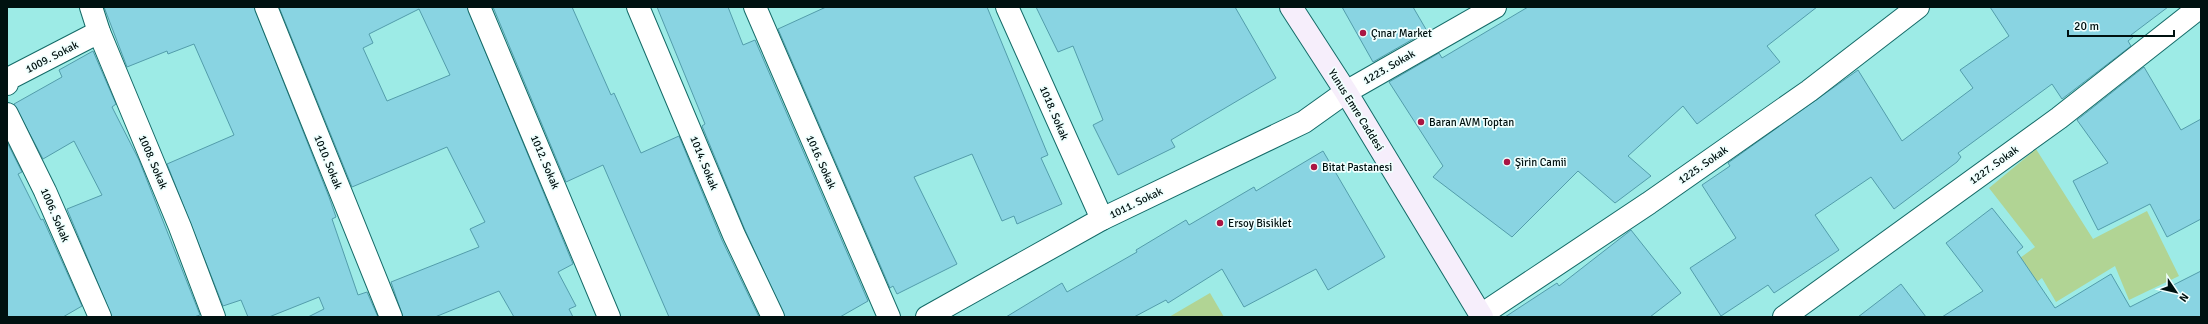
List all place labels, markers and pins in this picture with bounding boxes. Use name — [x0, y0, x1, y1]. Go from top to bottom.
place label: Çınar Market — [1371, 27, 1432, 40]
marker: Çınar Market — [1358, 28, 1368, 38]
place label: Baran AVM Toptan — [1429, 116, 1514, 129]
marker: Baran AVM Toptan — [1416, 117, 1426, 127]
place label: Şirin Camii — [1515, 156, 1567, 169]
marker: Şirin Camii — [1502, 157, 1512, 167]
place label: Bitat Pastanesi — [1322, 161, 1392, 174]
marker: Bitat Pastanesi — [1309, 162, 1319, 172]
place label: Ersoy Bisiklet — [1228, 217, 1292, 230]
marker: Ersoy Bisiklet — [1215, 218, 1225, 228]

